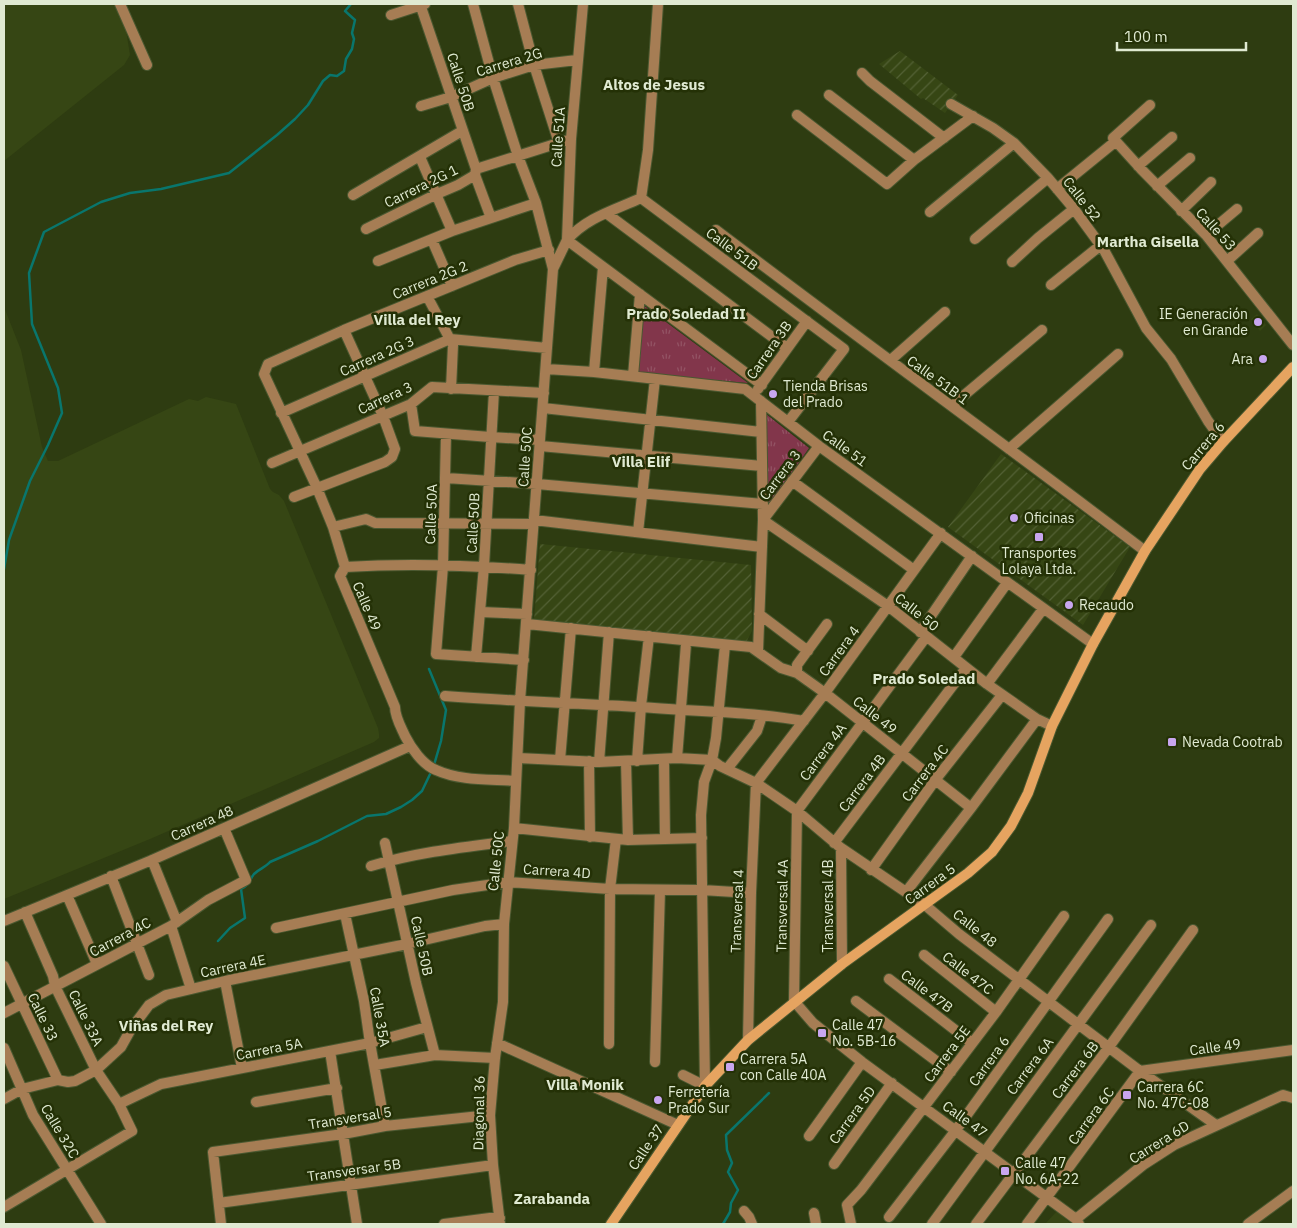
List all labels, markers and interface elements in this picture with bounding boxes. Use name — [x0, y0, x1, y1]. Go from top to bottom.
scale bar — [1117, 20, 1246, 52]
text: 100 m — [1124, 27, 1168, 46]
street label: Carrera 2G — [474, 43, 544, 81]
street label: Calle 50B — [443, 50, 479, 114]
district label: Altos de Jesus — [603, 75, 705, 94]
street label: Calle 51A — [547, 106, 569, 168]
street label: Carrera 2G 1 — [381, 160, 461, 212]
street label: Calle 52 — [1059, 173, 1105, 225]
street label: Calle 53 — [1192, 204, 1240, 254]
street label: Calle 51B — [702, 224, 762, 274]
district label: Martha Gisella — [1097, 232, 1200, 251]
street label: Carrera 2G 2 — [390, 257, 470, 303]
district label: Prado Soledad II — [626, 304, 746, 323]
place label: IE Generación en Grande — [1159, 305, 1248, 339]
district label: Villa del Rey — [374, 310, 460, 329]
marker: IE Generación en Grande — [1252, 316, 1264, 328]
street label: Carrera 3B — [742, 317, 796, 383]
street label: Carrera 2G 3 — [337, 332, 417, 380]
place label: Ara — [1231, 350, 1254, 368]
street label: Calle 51B 1 — [903, 351, 973, 409]
marker: Ara — [1257, 353, 1269, 365]
place label: Tienda Brisas del Prado — [783, 377, 868, 411]
street label: Carrera 3 — [355, 378, 415, 418]
marker: Tienda Brisas del Prado — [767, 388, 779, 400]
street label: Carrera 6 — [1177, 418, 1229, 474]
street label: Calle 50C — [514, 426, 536, 488]
street label: Calle 51 — [819, 426, 871, 470]
street label: Carrera 3 — [755, 446, 805, 504]
district label: Villa Elif — [612, 452, 671, 471]
street label: Calle 50A — [421, 483, 441, 545]
street label: Calle 50B — [462, 492, 484, 554]
place label: Oficinas — [1024, 509, 1075, 527]
marker: Oficinas — [1008, 512, 1020, 524]
marker: Transportes Lolaya Ltda. — [1033, 531, 1045, 543]
place label: Transportes Lolaya Ltda. — [1001, 544, 1077, 578]
street label: Calle 49 — [349, 579, 385, 633]
street label: Calle 50 — [891, 589, 943, 635]
place label: Recaudo — [1079, 596, 1134, 614]
marker: Recaudo — [1063, 599, 1075, 611]
street label: Carrera 4 — [815, 622, 863, 680]
district label: Prado Soledad — [873, 669, 975, 688]
street label: Calle 49 — [849, 692, 901, 738]
street label: Carrera 4A — [796, 720, 850, 784]
place label: Nevada Cootrab — [1182, 733, 1283, 751]
marker: Nevada Cootrab — [1166, 736, 1178, 748]
street label: Carrera 4C — [898, 741, 953, 805]
street label: Carrera 4B — [835, 751, 889, 815]
street label: Carrera 48 — [168, 801, 236, 845]
street label: Calle 50C — [484, 830, 508, 892]
street label: Transversal 4A — [772, 859, 792, 953]
street label: Transversal 4B — [819, 859, 837, 953]
street label: Carrera 4D — [523, 860, 591, 882]
street label: Carrera 5 — [901, 860, 959, 908]
street label: Transversal 4 — [727, 869, 747, 953]
street label: Calle 48 — [949, 905, 1001, 951]
street label: Carrera 4C — [86, 913, 154, 961]
street label: Calle 50B — [407, 914, 437, 978]
street label: Calle 47C — [939, 947, 997, 999]
street label: Carrera 4E — [199, 950, 267, 982]
street label: Calle 47B — [897, 966, 957, 1016]
street label: Calle 35A — [366, 986, 394, 1048]
street label: Calle 33A — [65, 987, 107, 1049]
street label: Calle 33 — [24, 990, 62, 1044]
district label: Viñas del Rey — [119, 1016, 213, 1035]
place label: Calle 47 No. 5B-16 — [832, 1016, 897, 1050]
street label: Carrera 5E — [920, 1022, 974, 1086]
marker: Calle 47 No. 5B-16 — [816, 1027, 828, 1039]
street label: Carrera 6 — [965, 1032, 1013, 1090]
street label: Carrera 5A — [234, 1034, 304, 1064]
street label: Carrera 6A — [1003, 1034, 1057, 1098]
street label: Calle 49 — [1188, 1035, 1242, 1059]
street label: Carrera 6B — [1048, 1038, 1102, 1102]
place label: Carrera 5A con Calle 40A — [740, 1050, 827, 1084]
marker: Carrera 5A con Calle 40A — [724, 1061, 736, 1073]
street label: Diagonal 36 — [469, 1075, 489, 1151]
district label: Villa Monik — [546, 1075, 624, 1094]
place label: Carrera 6C No. 47C-08 — [1137, 1078, 1209, 1112]
street label: Carrera 5D — [825, 1082, 879, 1148]
place label: Ferretería Prado Sur — [668, 1083, 730, 1117]
street label: Carrera 6C — [1064, 1083, 1118, 1148]
marker: Carrera 6C No. 47C-08 — [1121, 1089, 1133, 1101]
marker: Ferretería Prado Sur — [652, 1094, 664, 1106]
street label: Calle 47 — [939, 1097, 991, 1141]
street label: Calle 32C — [37, 1101, 83, 1162]
street label: Transversal 5 — [307, 1103, 393, 1133]
street label: Carrera 6D — [1126, 1116, 1192, 1168]
street label: Calle 37 — [624, 1121, 668, 1173]
place label: Calle 47 No. 6A-22 — [1015, 1154, 1079, 1188]
street label: Transversar 5B — [306, 1155, 402, 1185]
marker: Calle 47 No. 6A-22 — [999, 1165, 1011, 1177]
district label: Zarabanda — [514, 1189, 591, 1208]

